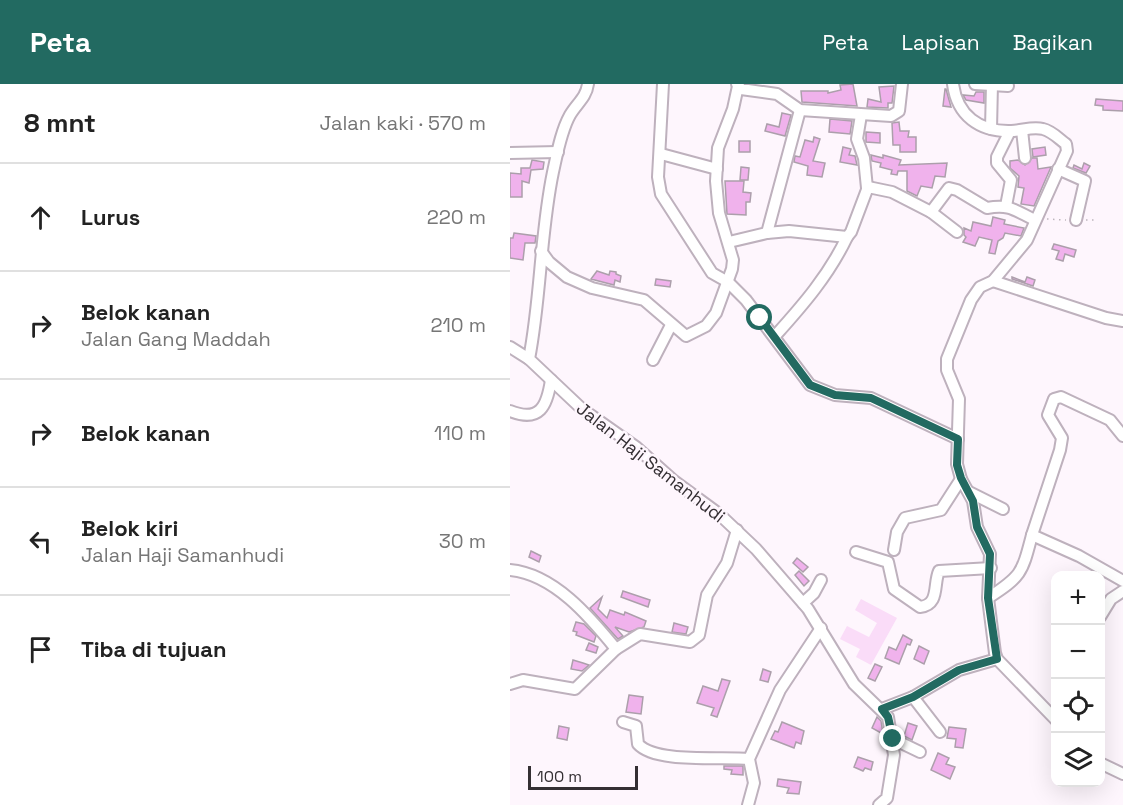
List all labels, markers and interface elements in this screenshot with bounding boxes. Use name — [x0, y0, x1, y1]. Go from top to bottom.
text: Peta — [30, 24, 91, 60]
text: Peta — [823, 29, 869, 56]
text: Lapisan — [902, 29, 980, 56]
text: Bagikan — [1013, 29, 1093, 56]
text: 8 mnt — [24, 106, 96, 140]
text: Jalan kaki · 570 m — [320, 110, 486, 136]
icon: ahead — [24, 201, 57, 234]
text: Lurus — [81, 203, 140, 231]
text: 220 m — [427, 204, 486, 230]
text: Belok kanan — [81, 298, 210, 326]
route start — [746, 304, 772, 330]
icon: right — [24, 309, 57, 342]
text: 210 m — [430, 312, 486, 338]
text: Jalan Gang Maddah — [81, 326, 271, 352]
street label: Jalan Haji Samanhudi — [572, 397, 730, 527]
icon: right — [24, 417, 57, 450]
text: Belok kanan — [81, 419, 210, 447]
text: 110 m — [434, 420, 486, 446]
text: Belok kiri — [81, 514, 178, 542]
icon: left — [24, 525, 57, 558]
text: 30 m — [439, 528, 486, 554]
text: Jalan Haji Samanhudi — [81, 542, 284, 568]
map controls — [1051, 571, 1105, 787]
button: + — [1051, 571, 1105, 625]
button: − — [1051, 625, 1105, 679]
icon: arrive — [24, 633, 57, 666]
text: Tiba di tujuan — [81, 635, 227, 663]
button: locate — [1051, 679, 1105, 733]
route end — [879, 725, 905, 751]
button: layers — [1051, 733, 1105, 787]
scale bar — [528, 763, 638, 790]
text: 100 m — [537, 766, 582, 787]

